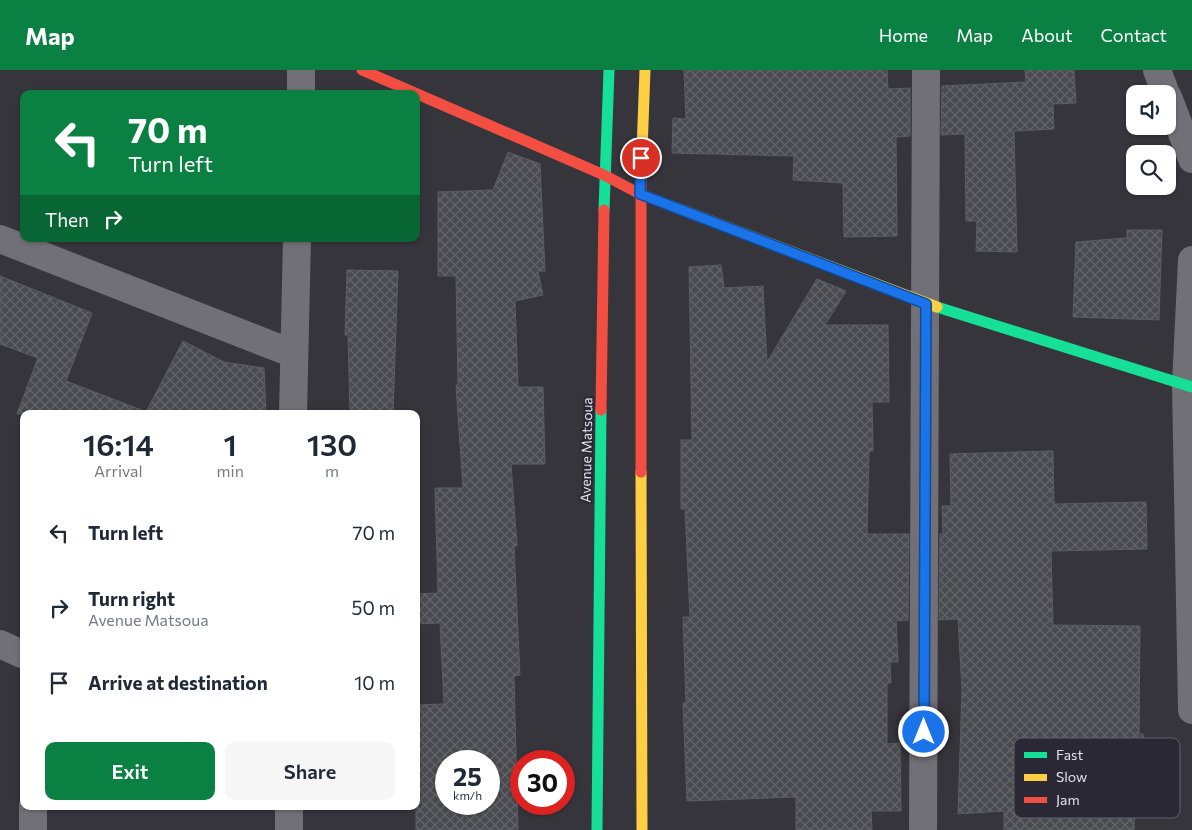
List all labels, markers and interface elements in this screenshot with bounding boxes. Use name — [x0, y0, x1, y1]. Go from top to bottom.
text: Map — [25, 21, 75, 50]
text: Home — [879, 24, 928, 46]
text: Map — [956, 24, 993, 46]
text: About — [1021, 24, 1073, 46]
text: Contact — [1101, 24, 1167, 46]
map controls — [1126, 85, 1176, 195]
button: sound — [1126, 85, 1176, 135]
text: 70 m — [128, 107, 208, 150]
icon: left — [45, 110, 110, 175]
pin — [620, 137, 662, 179]
icon: arrive — [627, 144, 655, 172]
button: search — [1126, 145, 1176, 195]
text: Turn left — [128, 150, 213, 177]
icon: right — [99, 205, 127, 233]
text: Then — [45, 208, 89, 231]
street label: Avenue Matsoua — [577, 397, 595, 503]
text: 16:14 — [83, 425, 154, 462]
text: 1 — [224, 425, 237, 462]
text: 130 — [307, 425, 357, 462]
text: Arrival — [94, 461, 143, 480]
text: min — [217, 461, 244, 480]
text: m — [325, 461, 339, 480]
icon: left — [45, 519, 73, 547]
text: Turn left — [88, 521, 163, 544]
text: 70 m — [352, 521, 395, 544]
text: Turn right — [88, 587, 175, 610]
icon: right — [45, 594, 73, 622]
text: 50 m — [351, 596, 395, 619]
text: Avenue Matsoua — [88, 610, 209, 629]
icon: arrive — [45, 669, 73, 697]
text: Arrive at destination — [88, 671, 268, 694]
text: 10 m — [354, 671, 395, 694]
position arrow — [897, 705, 949, 757]
legend — [1014, 738, 1180, 818]
button: Exit — [45, 742, 215, 800]
button: Share — [225, 742, 395, 800]
text: Fast — [1056, 746, 1083, 763]
speed limit sign: 30 — [510, 750, 575, 815]
text: 25 — [453, 761, 482, 791]
text: Slow — [1056, 768, 1087, 785]
text: km/h — [453, 788, 482, 802]
text: Jam — [1056, 791, 1080, 808]

